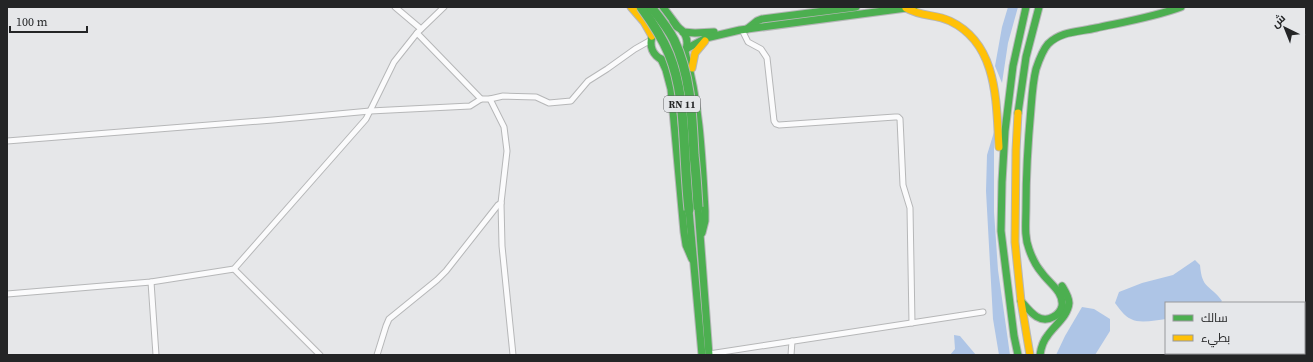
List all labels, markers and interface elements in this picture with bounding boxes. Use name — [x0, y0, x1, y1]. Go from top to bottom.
scale bar — [10, 8, 87, 34]
north arrow — [1265, 8, 1305, 48]
text: ش — [1268, 11, 1289, 31]
text: 100 m — [16, 14, 48, 30]
road number: RN 11 — [664, 96, 700, 112]
legend — [1165, 302, 1305, 354]
text: سالك — [1201, 310, 1228, 326]
text: بطيء — [1201, 330, 1230, 348]

